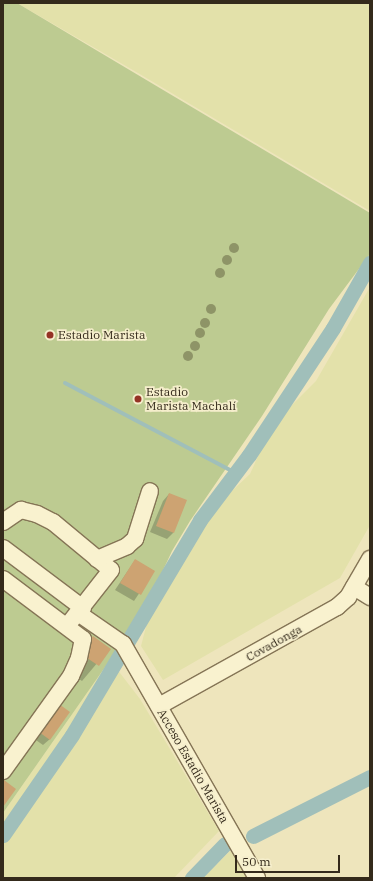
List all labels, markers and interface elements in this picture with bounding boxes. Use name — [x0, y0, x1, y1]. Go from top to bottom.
place label: Estadio Marista — [58, 328, 146, 342]
marker: Estadio Marista — [45, 330, 55, 340]
place label: Estadio Marista Machalí — [146, 385, 236, 413]
marker: Estadio Marista Machalí — [133, 394, 143, 404]
street label: Covadonga — [243, 622, 305, 664]
street label: Acceso Estadio Marista — [154, 706, 232, 826]
scale bar — [237, 847, 342, 873]
text: 50 m — [242, 854, 271, 869]

